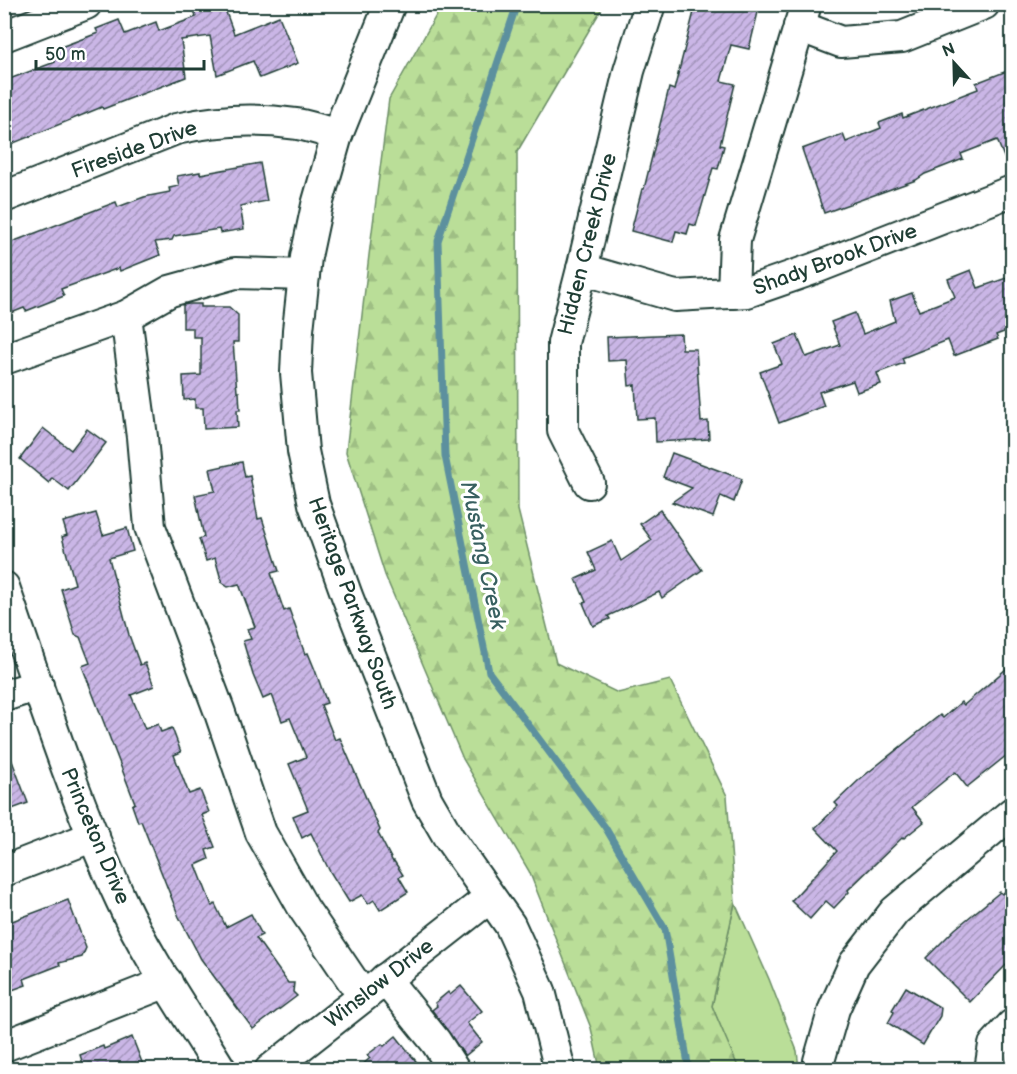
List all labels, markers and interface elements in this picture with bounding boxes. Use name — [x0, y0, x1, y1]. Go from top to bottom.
scale bar — [36, 33, 204, 71]
north arrow — [924, 33, 984, 93]
text: N — [940, 39, 958, 62]
text: 50 m — [45, 44, 86, 65]
street label: Fireside Drive — [68, 115, 200, 184]
street label: Hidden Creek Drive — [553, 151, 622, 338]
street label: Shady Brook Drive — [750, 218, 921, 301]
water label: Mustang Creek — [454, 478, 512, 633]
street label: Heritage Parkway South — [303, 494, 403, 713]
street label: Princeton Drive — [56, 764, 136, 908]
street label: Winslow Drive — [320, 933, 439, 1034]

